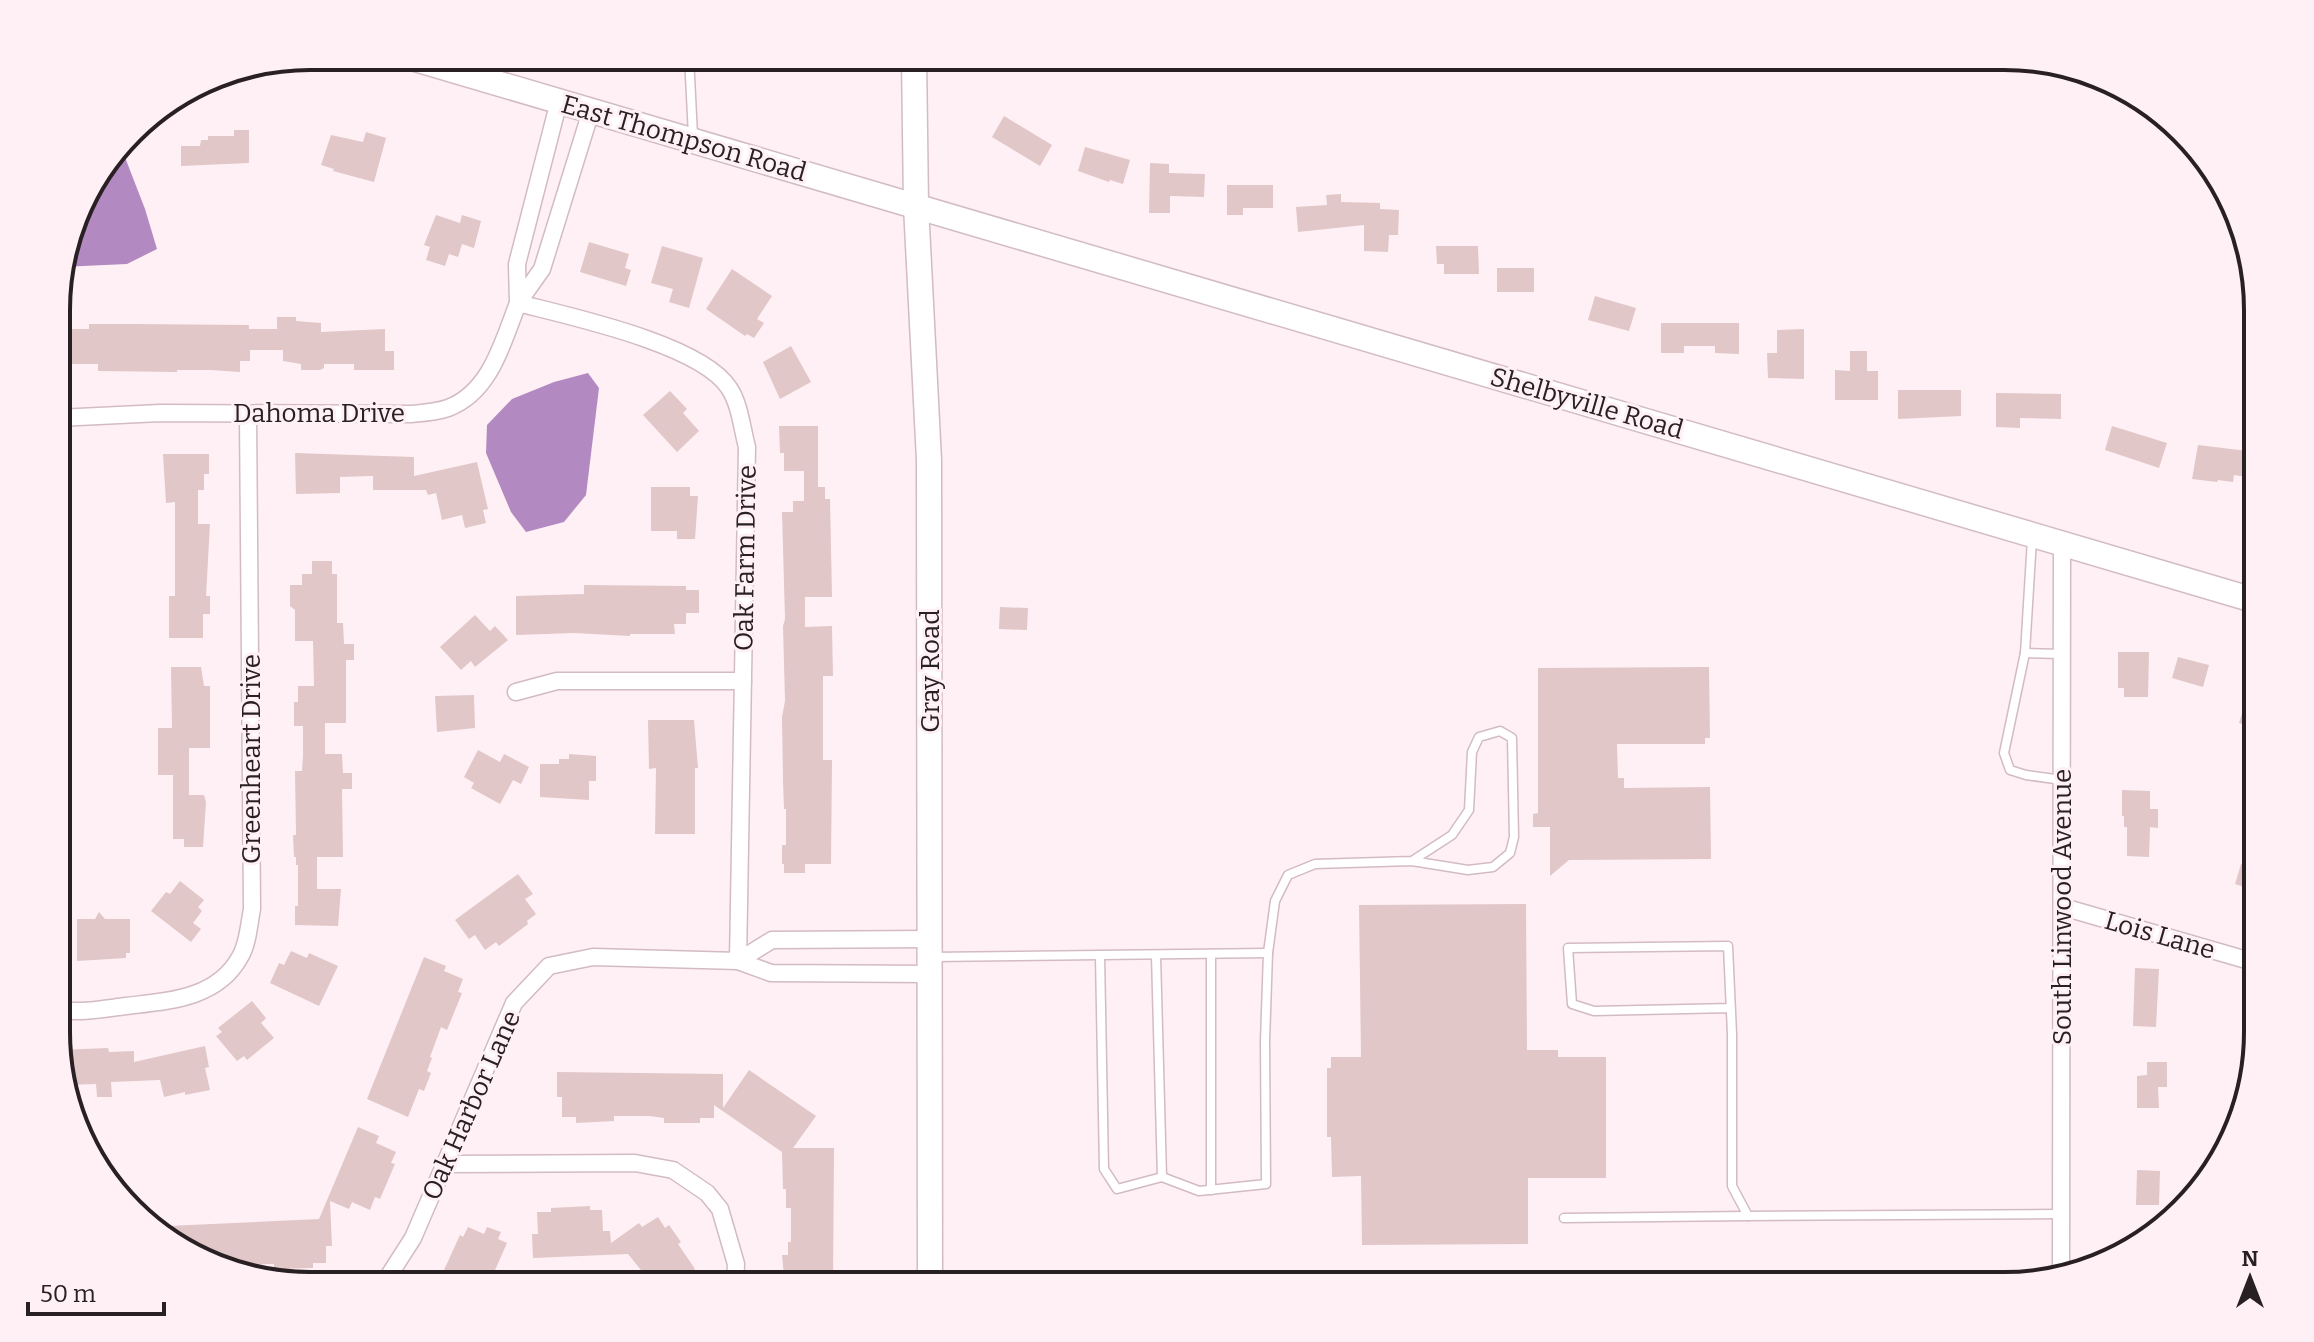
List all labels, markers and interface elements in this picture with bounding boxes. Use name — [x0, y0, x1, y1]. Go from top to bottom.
street label: East Thompson Road — [558, 89, 810, 188]
street label: Shelbyville Road — [1487, 361, 1687, 446]
street label: Dahoma Drive — [233, 398, 405, 429]
street label: Oak Farm Drive — [728, 465, 763, 651]
street label: Gray Road — [915, 609, 946, 733]
street label: Greenheart Drive — [236, 654, 267, 864]
street label: South Linwood Avenue — [2047, 769, 2078, 1045]
street label: Lois Lane — [2101, 905, 2219, 966]
street label: Oak Harbor Lane — [416, 1006, 527, 1205]
north arrow — [2210, 1238, 2290, 1318]
text: N — [2242, 1245, 2259, 1272]
scale bar — [28, 1266, 164, 1316]
text: 50 m — [40, 1280, 96, 1308]

